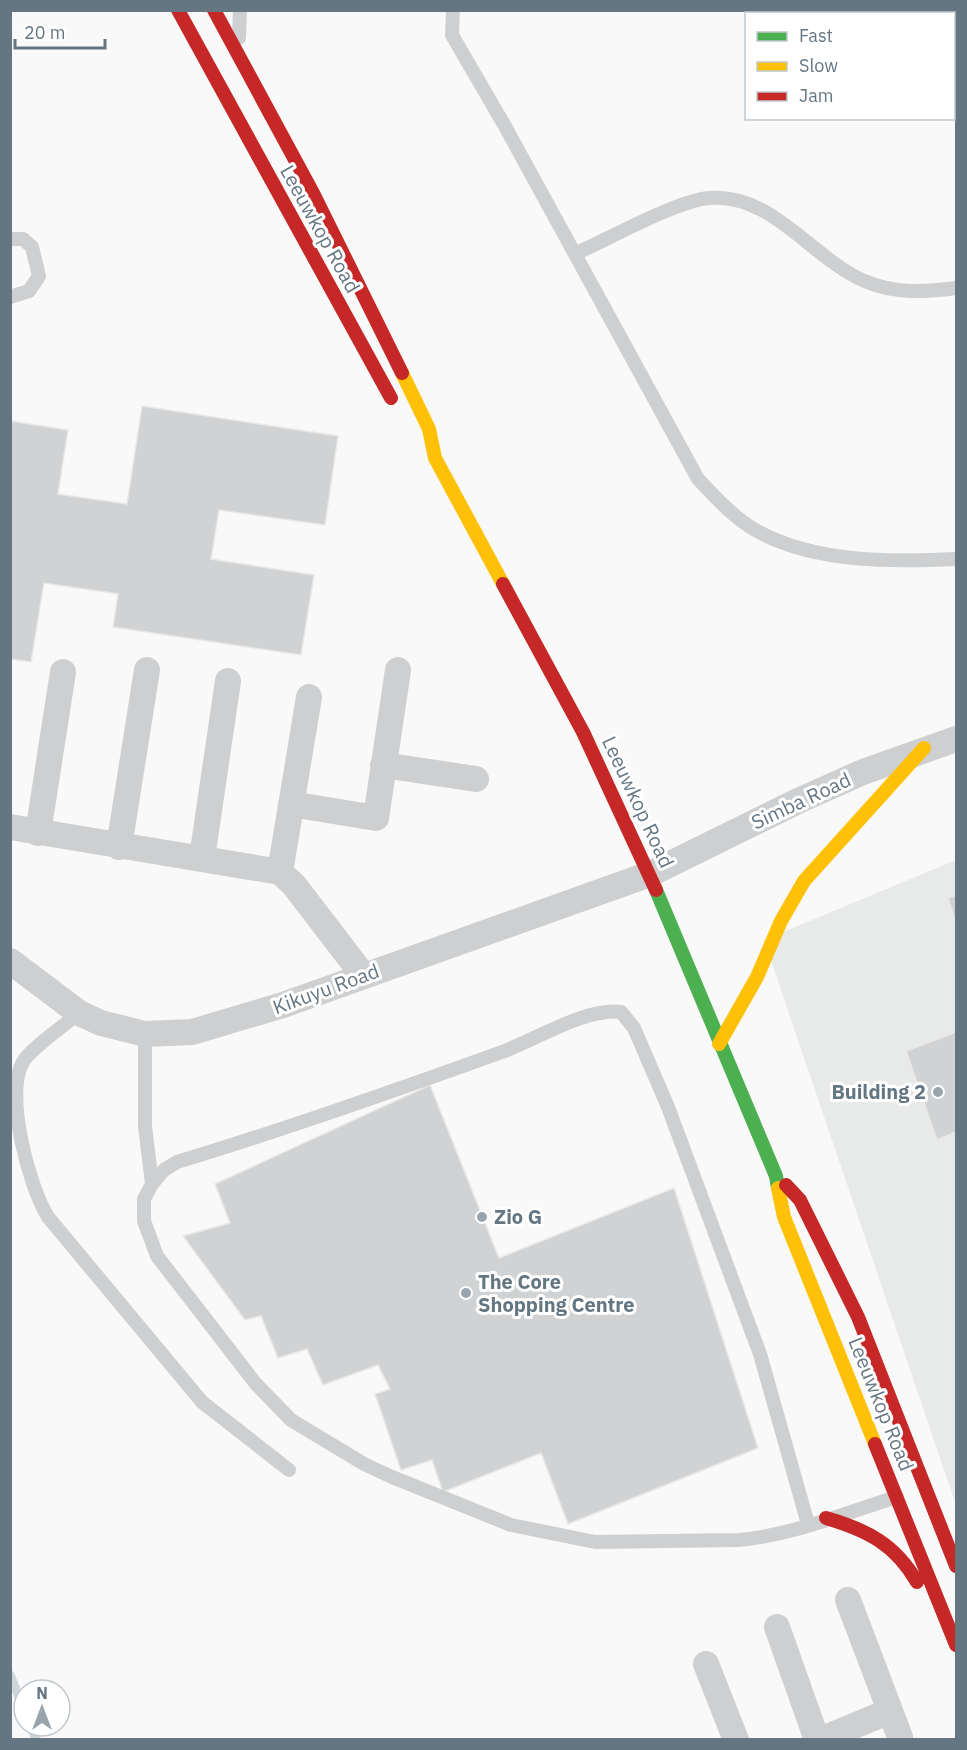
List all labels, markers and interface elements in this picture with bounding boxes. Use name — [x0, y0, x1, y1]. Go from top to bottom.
scale bar — [15, 12, 105, 50]
legend — [745, 12, 955, 120]
text: 20 m — [24, 21, 66, 44]
text: Fast — [799, 24, 833, 47]
text: Slow — [799, 54, 838, 77]
text: Jam — [799, 84, 834, 107]
street label: Leeuwkop Road — [274, 160, 367, 297]
street label: Leeuwkop Road — [596, 732, 681, 872]
street label: Simba Road — [747, 766, 855, 835]
street label: Kikuyu Road — [269, 957, 383, 1020]
place label: Building 2 — [831, 1078, 926, 1105]
marker: Building 2 — [931, 1085, 945, 1099]
place label: Zio G — [494, 1203, 542, 1230]
marker: Zio G — [475, 1210, 489, 1224]
place label: The Core Shopping Centre — [478, 1268, 634, 1318]
marker: The Core Shopping Centre — [459, 1286, 473, 1300]
street label: Leeuwkop Road — [842, 1333, 921, 1475]
north arrow — [12, 1678, 72, 1738]
text: N — [36, 1683, 48, 1703]

